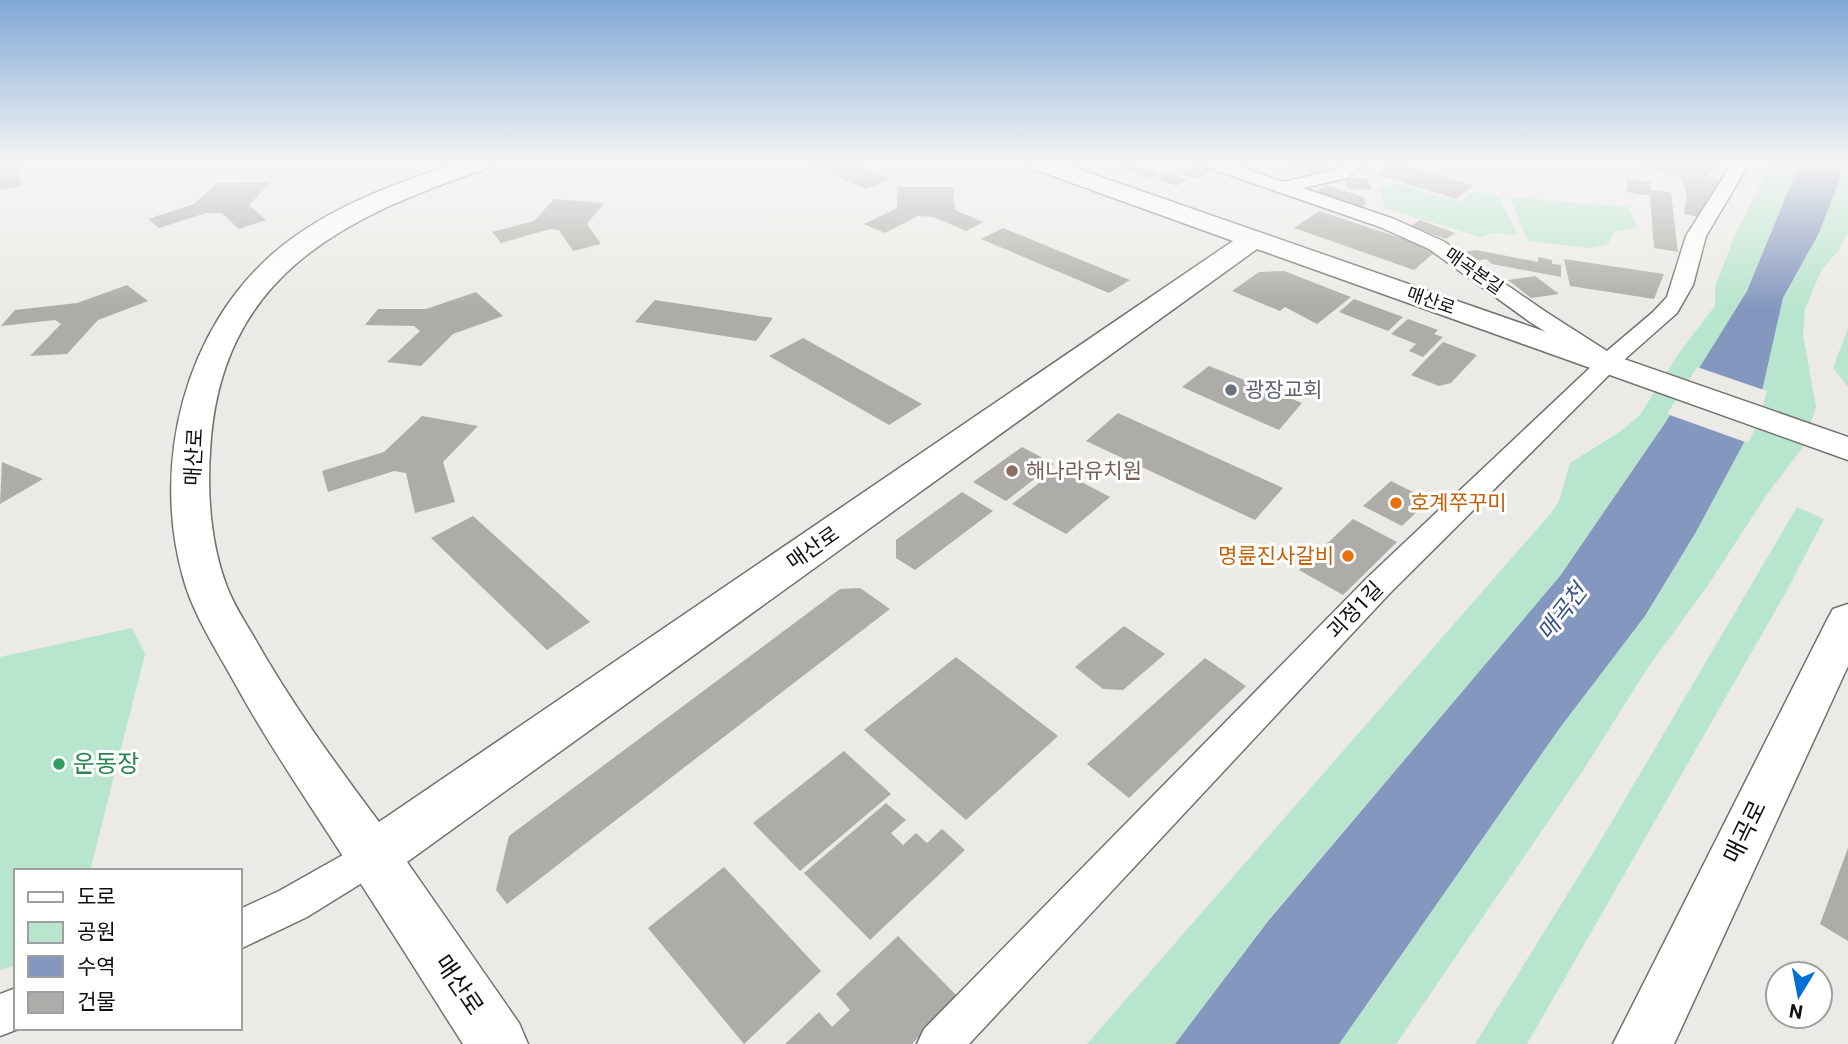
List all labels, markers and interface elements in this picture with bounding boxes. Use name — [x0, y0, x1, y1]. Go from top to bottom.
street label: 매곡본길 — [1441, 243, 1507, 298]
street label: 매산로 — [1404, 283, 1458, 319]
place label: 광장교회 — [1245, 378, 1322, 402]
marker: 광장교회 — [1223, 382, 1239, 398]
street label: 매산로 — [180, 427, 208, 487]
place label: 해나라유치원 — [1026, 459, 1142, 483]
marker: 해나라유치원 — [1004, 463, 1020, 479]
place label: 호계쭈꾸미 — [1410, 491, 1507, 515]
marker: 호계쭈꾸미 — [1388, 495, 1404, 511]
street label: 매산로 — [782, 522, 844, 574]
place label: 명륜진사갈비 — [1218, 544, 1334, 568]
marker: 명륜진사갈비 — [1340, 548, 1356, 564]
street label: 괴정1길 — [1322, 577, 1388, 643]
water label: 매곡천 — [1532, 577, 1594, 646]
place label: 운동장 — [73, 750, 139, 778]
marker: 운동장 — [51, 756, 67, 772]
street label: 매곡로 — [1718, 796, 1772, 868]
legend — [14, 869, 242, 1030]
text: 도로 — [77, 885, 116, 909]
text: 공원 — [77, 920, 116, 944]
street label: 매산로 — [429, 950, 489, 1020]
text: 수역 — [77, 955, 116, 979]
north arrow — [1764, 960, 1834, 1030]
text: 건물 — [77, 990, 116, 1014]
text: N — [1788, 999, 1805, 1024]

